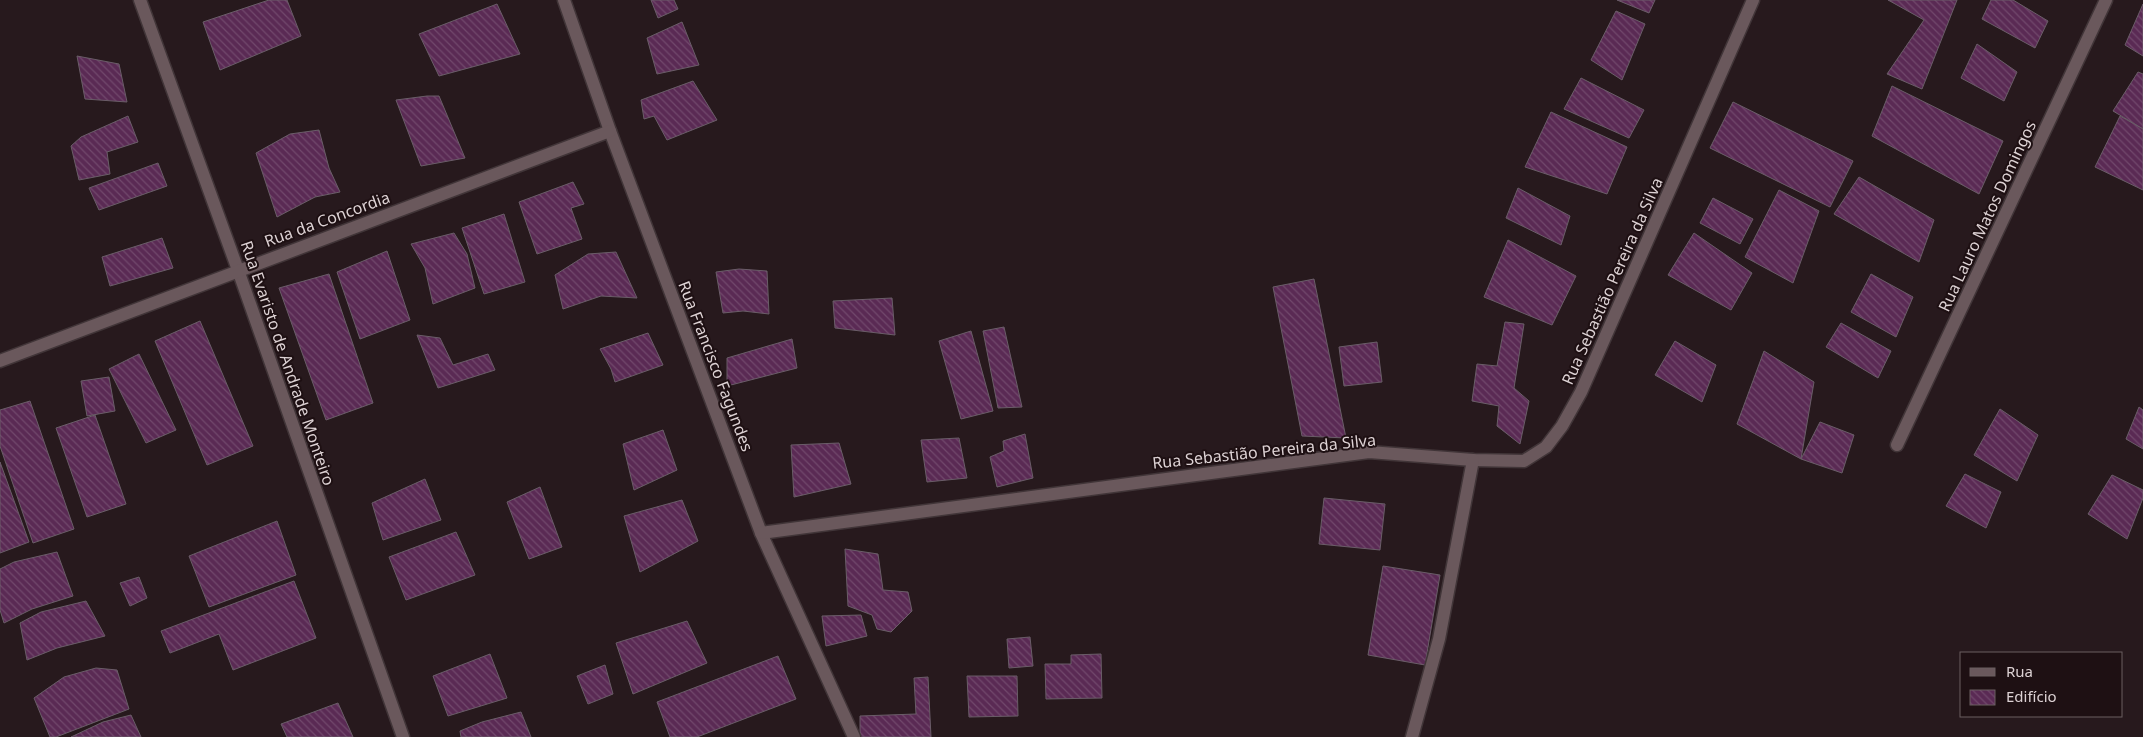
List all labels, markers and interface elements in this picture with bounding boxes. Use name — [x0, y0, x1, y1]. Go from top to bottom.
street label: Rua Lauro Matos Domingos — [1933, 117, 2041, 315]
street label: Rua Sebastião Pereira da Silva — [1556, 174, 1668, 388]
street label: Rua da Concordia — [261, 186, 393, 252]
street label: Rua Evaristo de Andrade Monteiro — [236, 238, 340, 488]
street label: Rua Francisco Fagundes — [673, 278, 759, 454]
street label: Rua Sebastião Pereira da Silva — [1151, 428, 1377, 474]
legend — [1960, 652, 2123, 717]
text: Rua — [2006, 661, 2033, 681]
text: Edifício — [2006, 686, 2057, 706]

